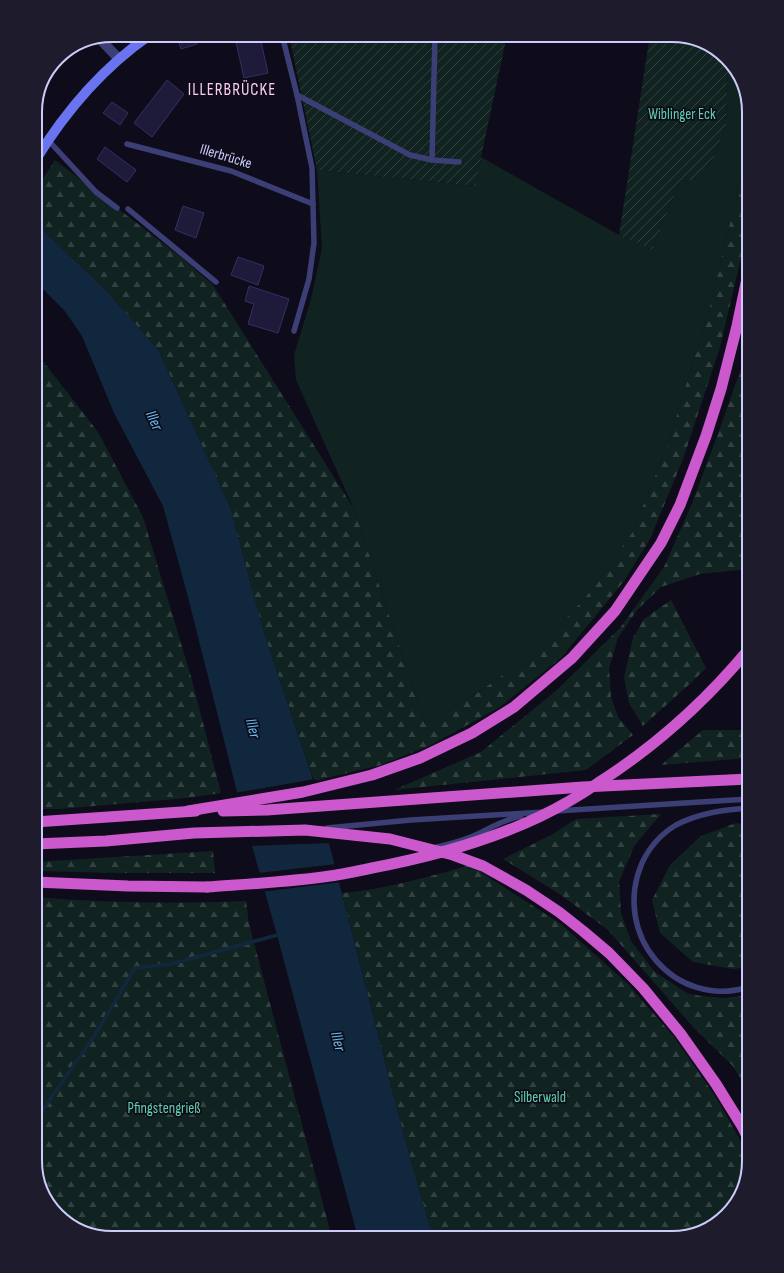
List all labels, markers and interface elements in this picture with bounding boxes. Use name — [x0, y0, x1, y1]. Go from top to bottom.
district label: ILLERBRÜCKE — [188, 80, 276, 100]
park label: Wiblinger Eck — [648, 105, 716, 124]
street label: Illerbrücke — [198, 140, 254, 173]
water label: Iller — [141, 408, 167, 434]
water label: Iller — [241, 716, 264, 741]
water label: Iller — [326, 1029, 349, 1054]
park label: Silberwald — [514, 1088, 566, 1107]
park label: Pfingstengrieß — [127, 1099, 201, 1118]

